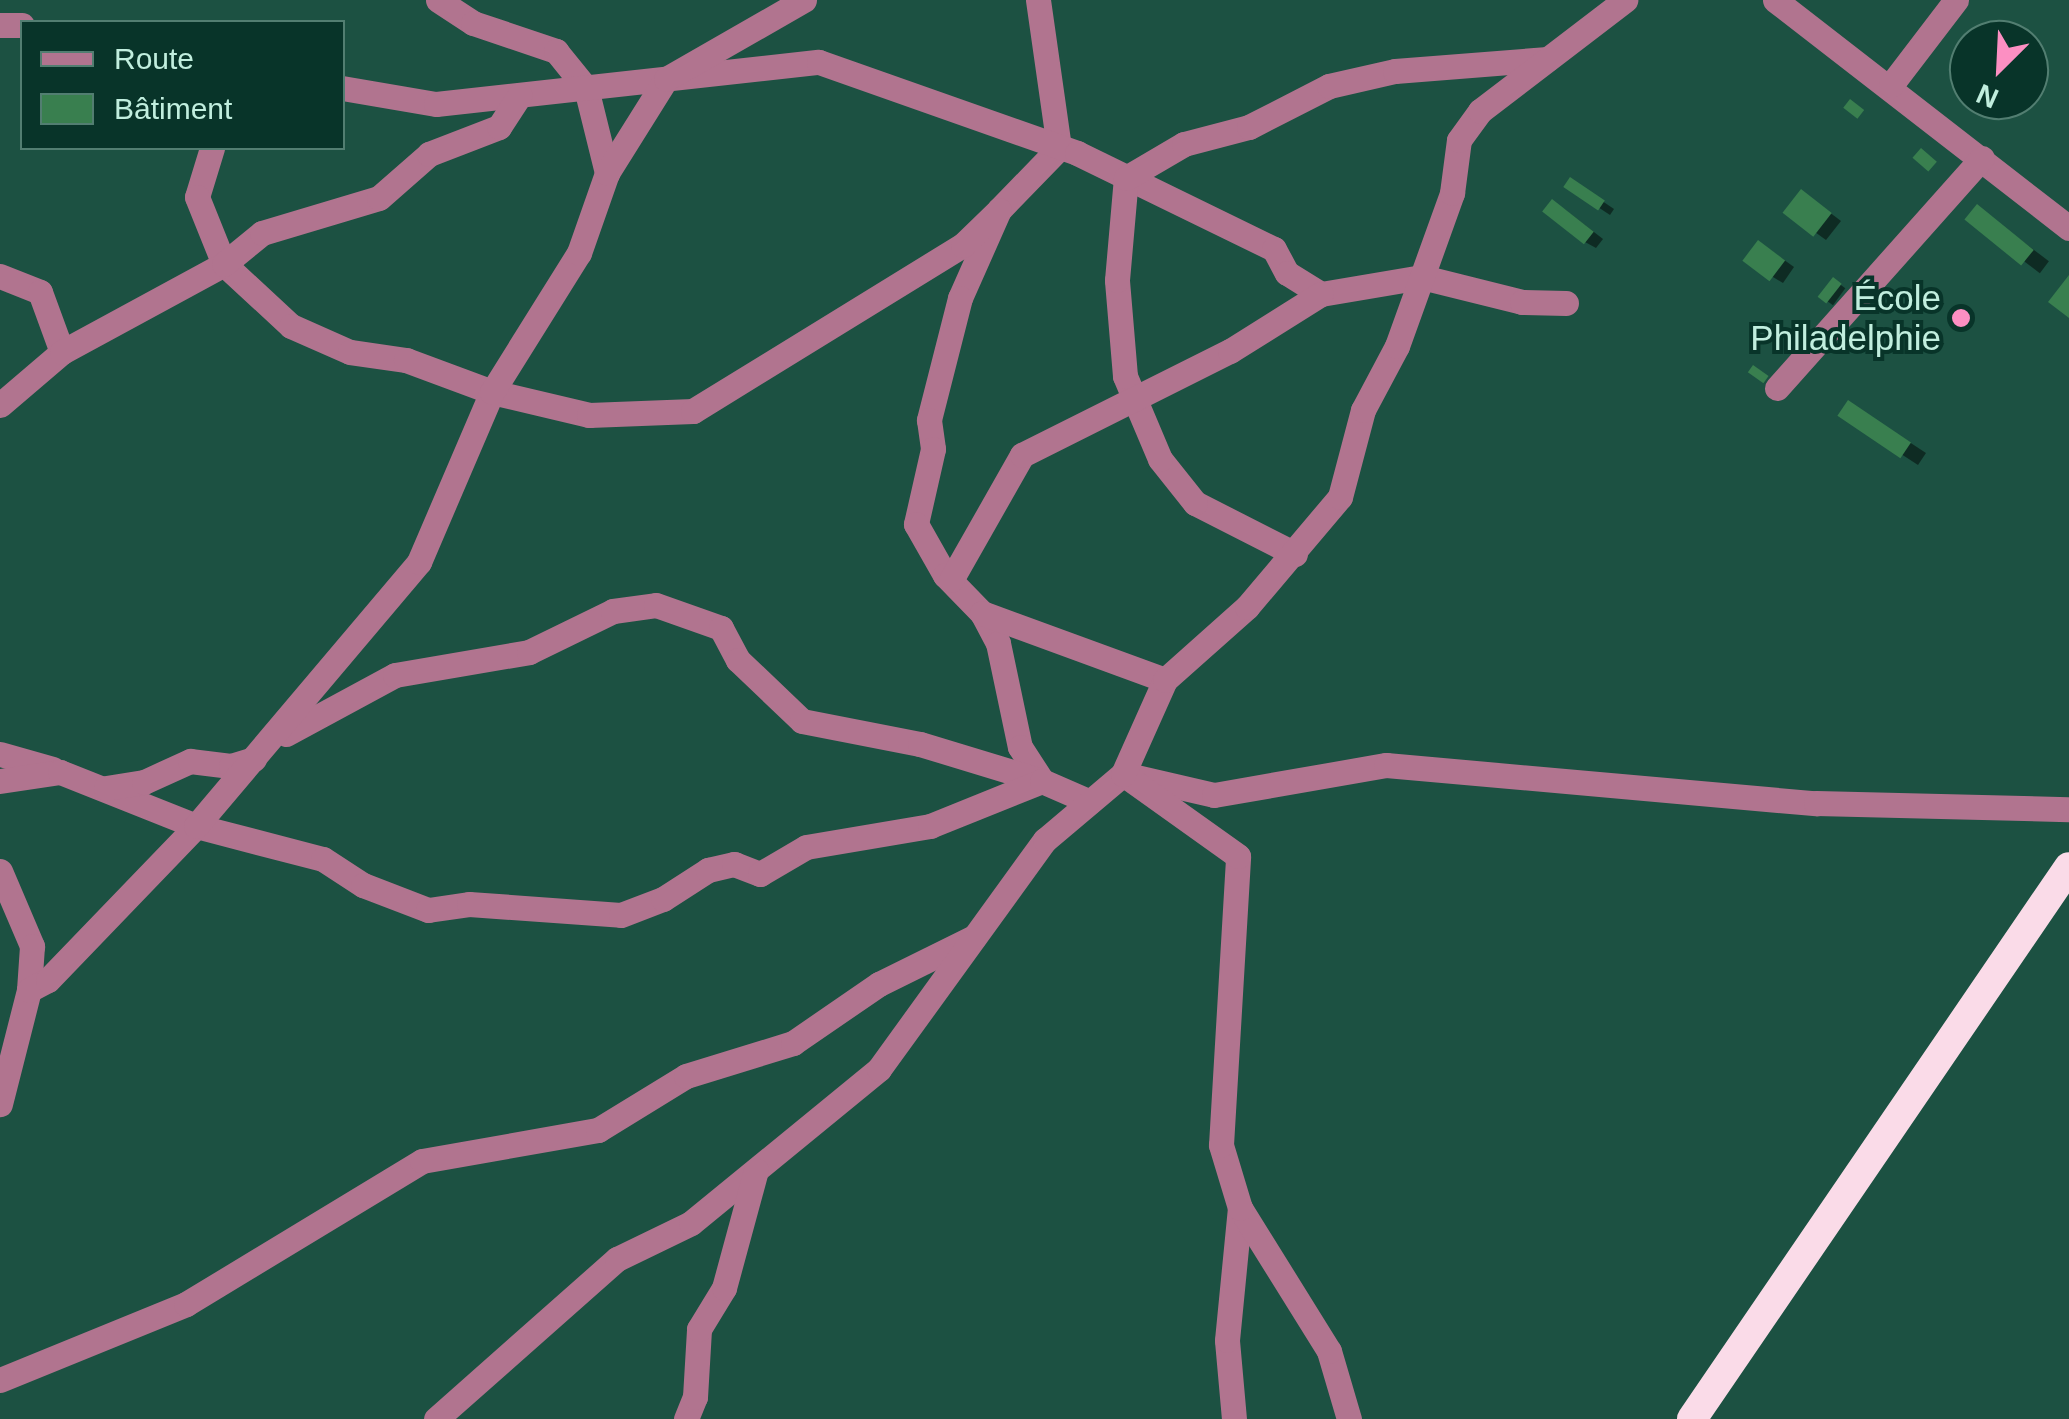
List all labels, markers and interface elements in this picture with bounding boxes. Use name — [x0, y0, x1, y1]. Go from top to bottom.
legend — [20, 20, 345, 150]
north arrow — [1949, 20, 2049, 120]
text: Route — [114, 42, 194, 75]
text: N — [1972, 78, 2003, 114]
text: Bâtiment — [114, 92, 232, 125]
place label: École Philadelphie — [1750, 277, 1941, 359]
marker: École Philadelphie — [1950, 307, 1972, 329]

